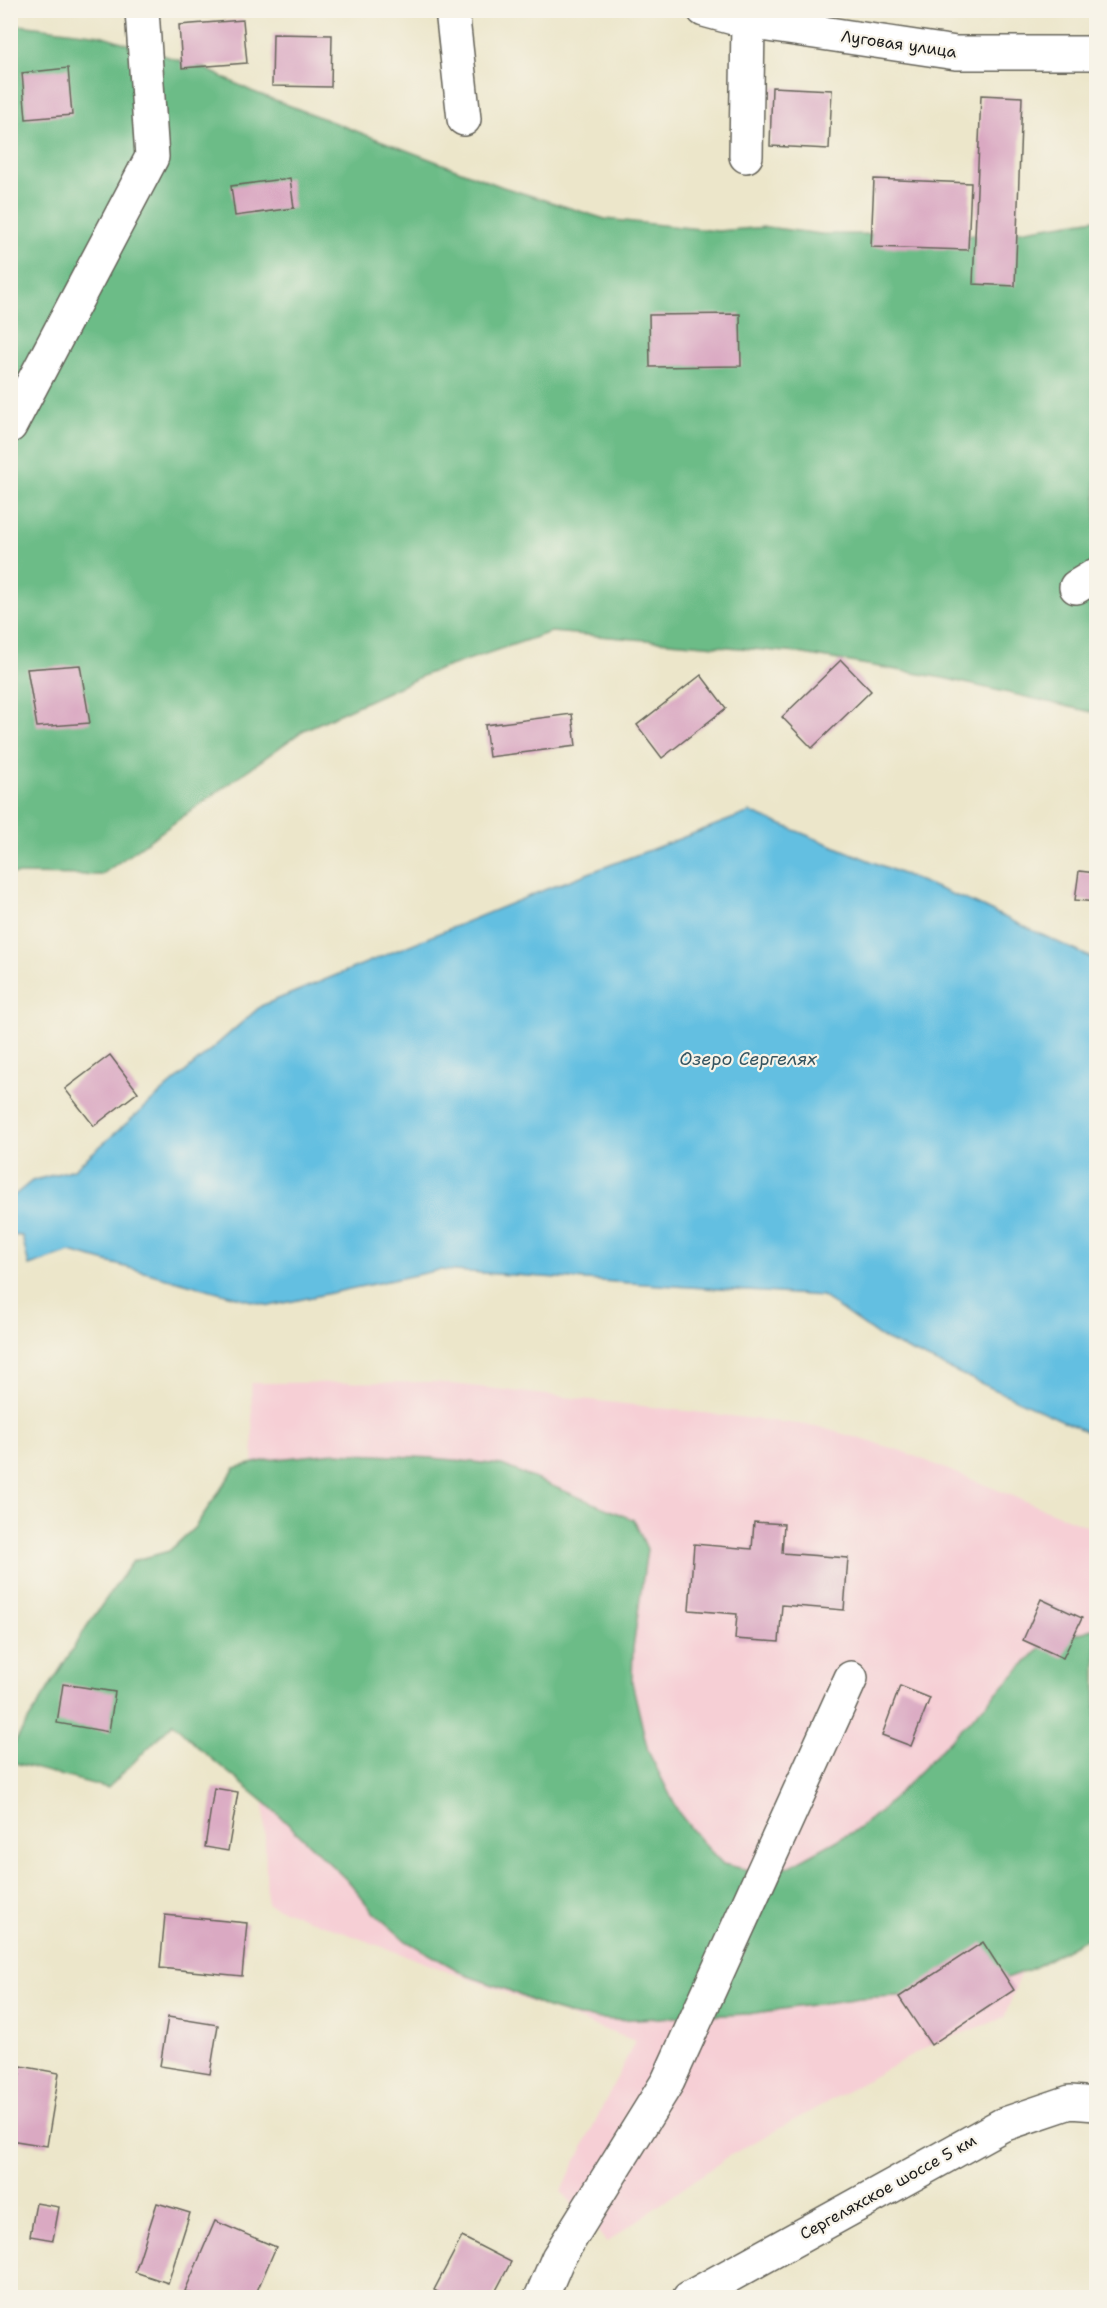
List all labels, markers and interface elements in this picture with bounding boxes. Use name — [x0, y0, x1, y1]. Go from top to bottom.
street label: Луговая улица — [840, 25, 958, 63]
water label: Озеро Сергелях — [679, 1047, 817, 1071]
street label: Сергеляхское шоссе 5 км — [796, 2130, 980, 2244]

